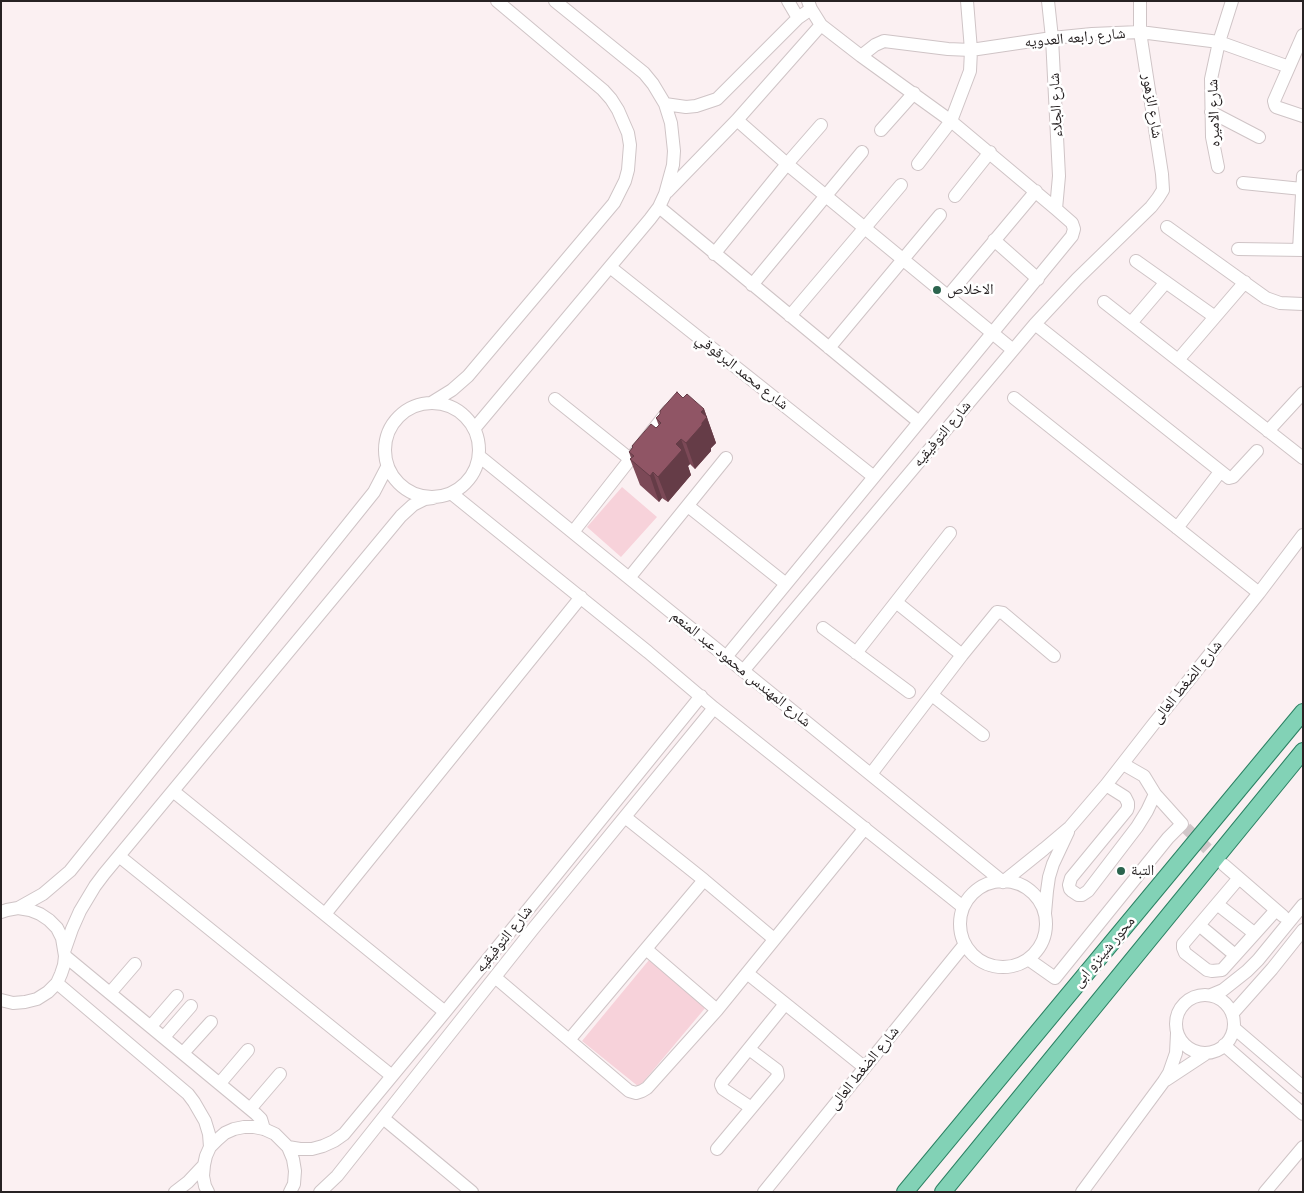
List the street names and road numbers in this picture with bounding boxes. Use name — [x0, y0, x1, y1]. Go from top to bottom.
street label: شارع رابعه العدويه — [1024, 25, 1126, 51]
street label: شارع الجلاء — [1045, 72, 1067, 138]
street label: شارع الزهور — [1138, 72, 1166, 140]
street label: شارع الاميره — [1204, 79, 1224, 147]
street label: شارع محمد البرقوقي — [692, 330, 792, 414]
street label: شارع التوفيقيه — [909, 397, 975, 471]
street label: شارع المهندس محمود عبد المنعم — [667, 607, 815, 731]
street label: شارع الضغط العالى — [1148, 637, 1226, 727]
street label: شارع التوفيقيه — [472, 902, 536, 976]
street label: محور شينزو ابى — [1069, 913, 1139, 991]
street label: شارع الضغط العالى — [825, 1023, 903, 1113]

